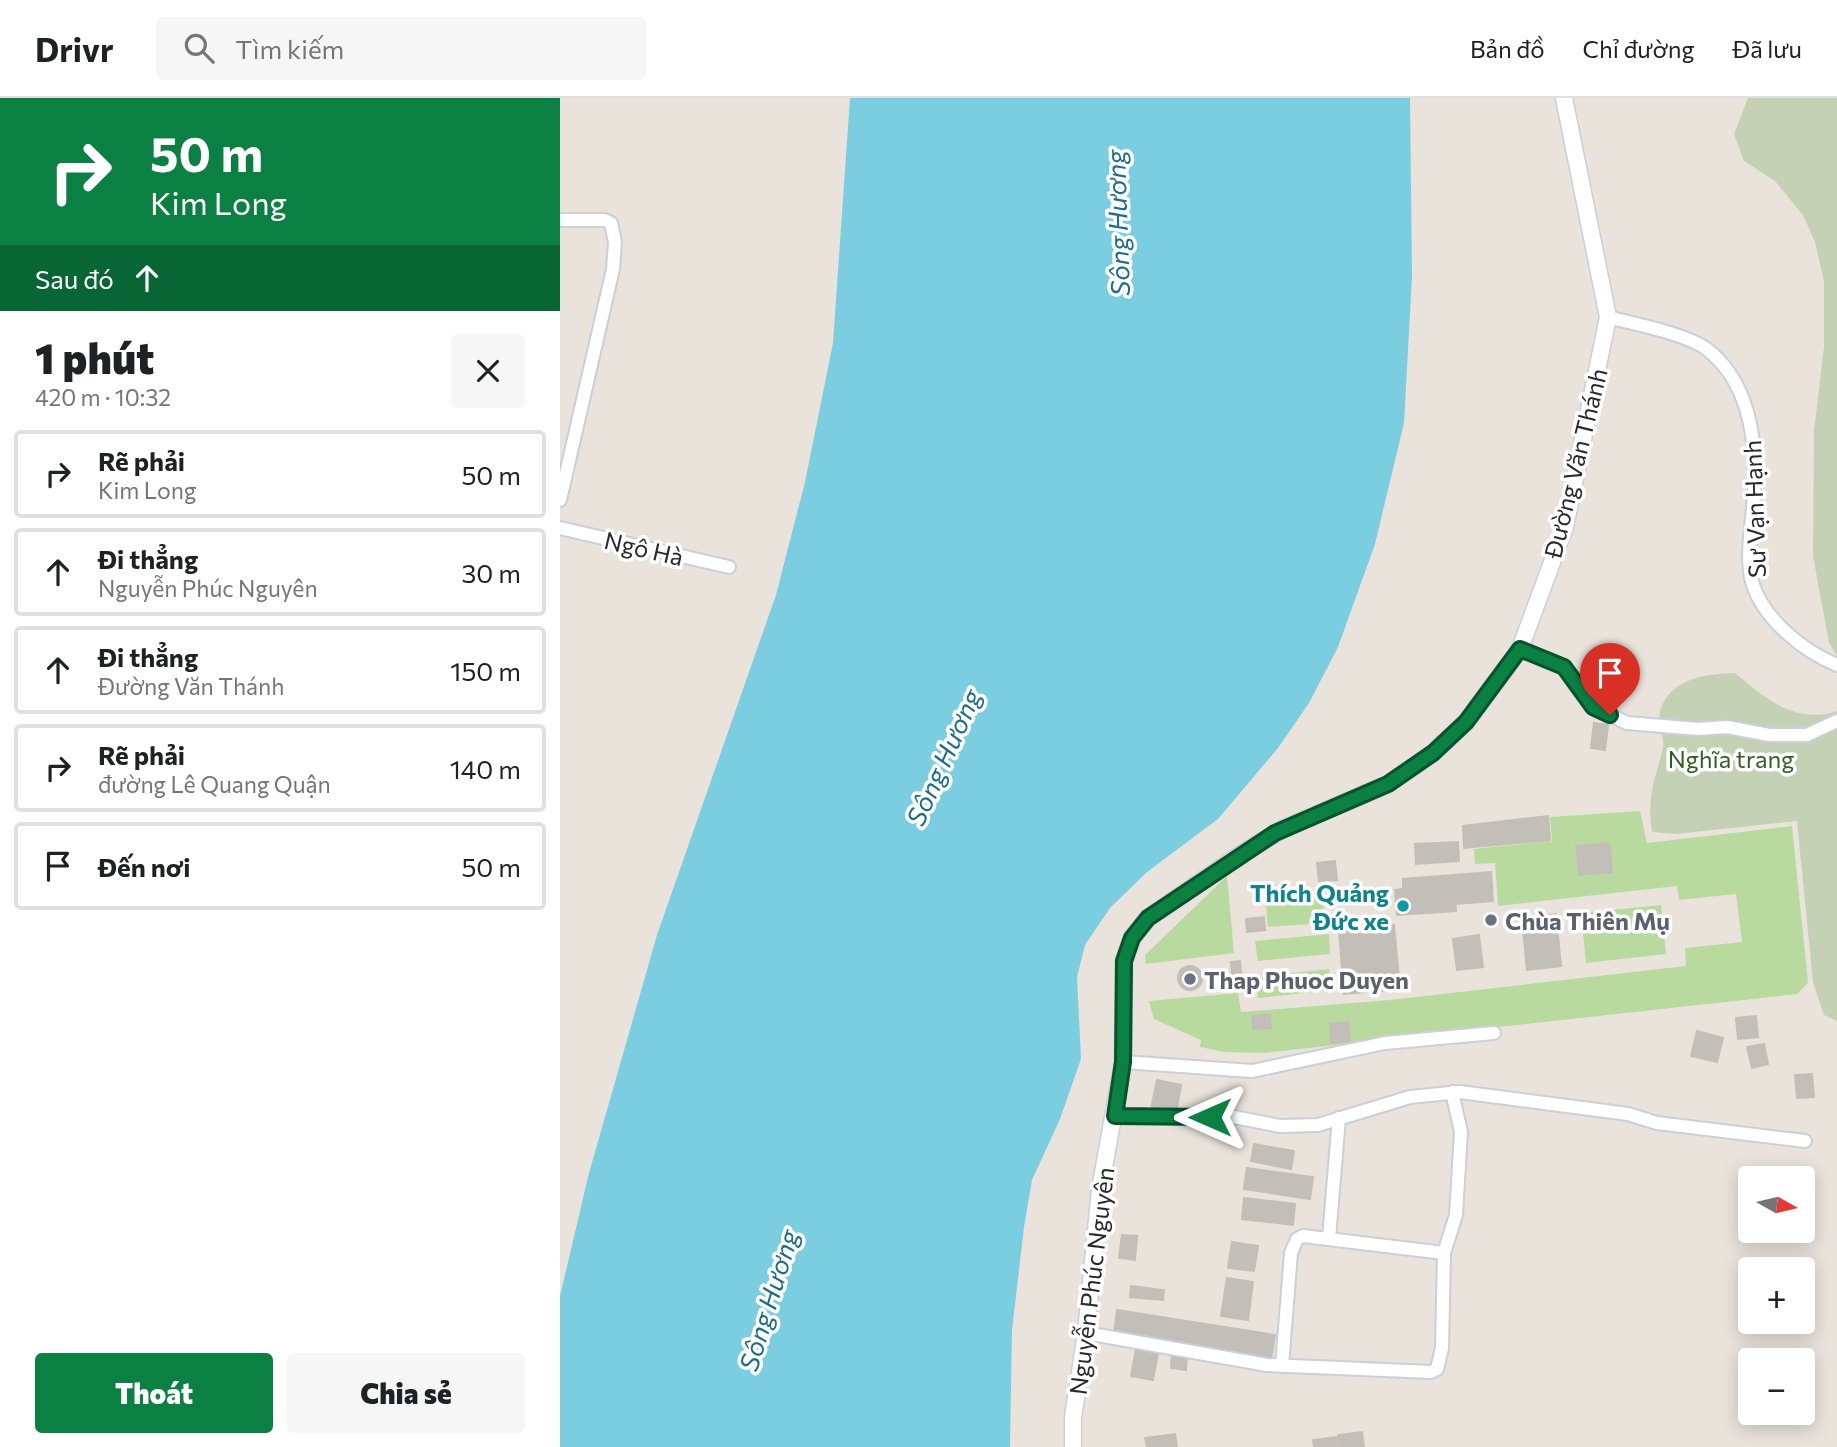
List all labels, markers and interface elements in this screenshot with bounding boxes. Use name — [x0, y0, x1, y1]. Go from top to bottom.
search box — [156, 17, 646, 80]
text: Drivr — [35, 28, 114, 69]
icon: search — [180, 29, 218, 67]
text: Tìm kiếm — [236, 33, 344, 64]
text: Bản đồ — [1470, 34, 1545, 63]
text: Chỉ đường — [1583, 34, 1694, 63]
text: Đã lưu — [1732, 34, 1802, 63]
text: 50 m — [150, 122, 263, 182]
icon: right — [35, 126, 126, 217]
water label: Sông Hương — [1099, 149, 1135, 297]
text: Kim Long — [150, 182, 287, 222]
icon: ahead — [128, 259, 166, 297]
text: Sau đó — [35, 263, 114, 294]
text: 1 phút — [35, 331, 154, 383]
button: close — [451, 334, 525, 408]
street label: Đường Văn Thánh — [1537, 365, 1613, 562]
text: 420 m · 10:32 — [35, 383, 171, 411]
street label: Sư Vạn Hạnh — [1737, 440, 1771, 578]
text: Rẽ phải — [98, 445, 185, 476]
icon: right — [39, 455, 77, 493]
text: 50 m — [461, 459, 521, 490]
text: Kim Long — [98, 476, 196, 504]
street label: Ngô Hà — [602, 525, 686, 571]
text: Đi thẳng — [98, 543, 198, 574]
icon: ahead — [39, 553, 77, 591]
text: 30 m — [462, 557, 521, 588]
text: Nguyễn Phúc Nguyên — [98, 574, 318, 602]
text: Đi thẳng — [98, 641, 198, 672]
pin — [1580, 643, 1640, 715]
icon: ahead — [39, 651, 77, 689]
icon: arrive — [1591, 654, 1629, 692]
text: 150 m — [450, 655, 521, 686]
text: Đường Văn Thánh — [98, 672, 284, 700]
water label: Sông Hương — [899, 683, 987, 830]
text: Rẽ phải — [98, 739, 185, 770]
park label: Nghĩa trang — [1668, 744, 1794, 773]
icon: right — [39, 749, 77, 787]
text: 140 m — [450, 753, 521, 784]
text: đường Lê Quang Quận — [98, 770, 331, 798]
icon: arrive — [39, 847, 77, 885]
text: Đến nơi — [98, 851, 191, 882]
text: 50 m — [461, 851, 521, 882]
place label: Thích Quảng Đức xe — [1250, 878, 1389, 935]
marker: Thích Quảng Đức xe — [1395, 898, 1411, 914]
place label: Chùa Thiên Mụ — [1505, 906, 1670, 935]
marker: Chùa Thiên Mụ — [1483, 912, 1499, 928]
place label: Thap Phuoc Duyen — [1204, 965, 1409, 994]
marker: Thap Phuoc Duyen — [1182, 971, 1198, 987]
position arrow — [1173, 1080, 1247, 1154]
street label: Nguyễn Phúc Nguyên — [1063, 1166, 1119, 1396]
north arrow — [1738, 1166, 1815, 1242]
map controls — [1738, 1166, 1815, 1425]
water label: Sông Hương — [732, 1225, 804, 1374]
button: + — [1738, 1257, 1815, 1334]
button: − — [1738, 1348, 1815, 1425]
button: Thoát — [35, 1353, 273, 1433]
button: Chia sẻ — [287, 1353, 525, 1433]

